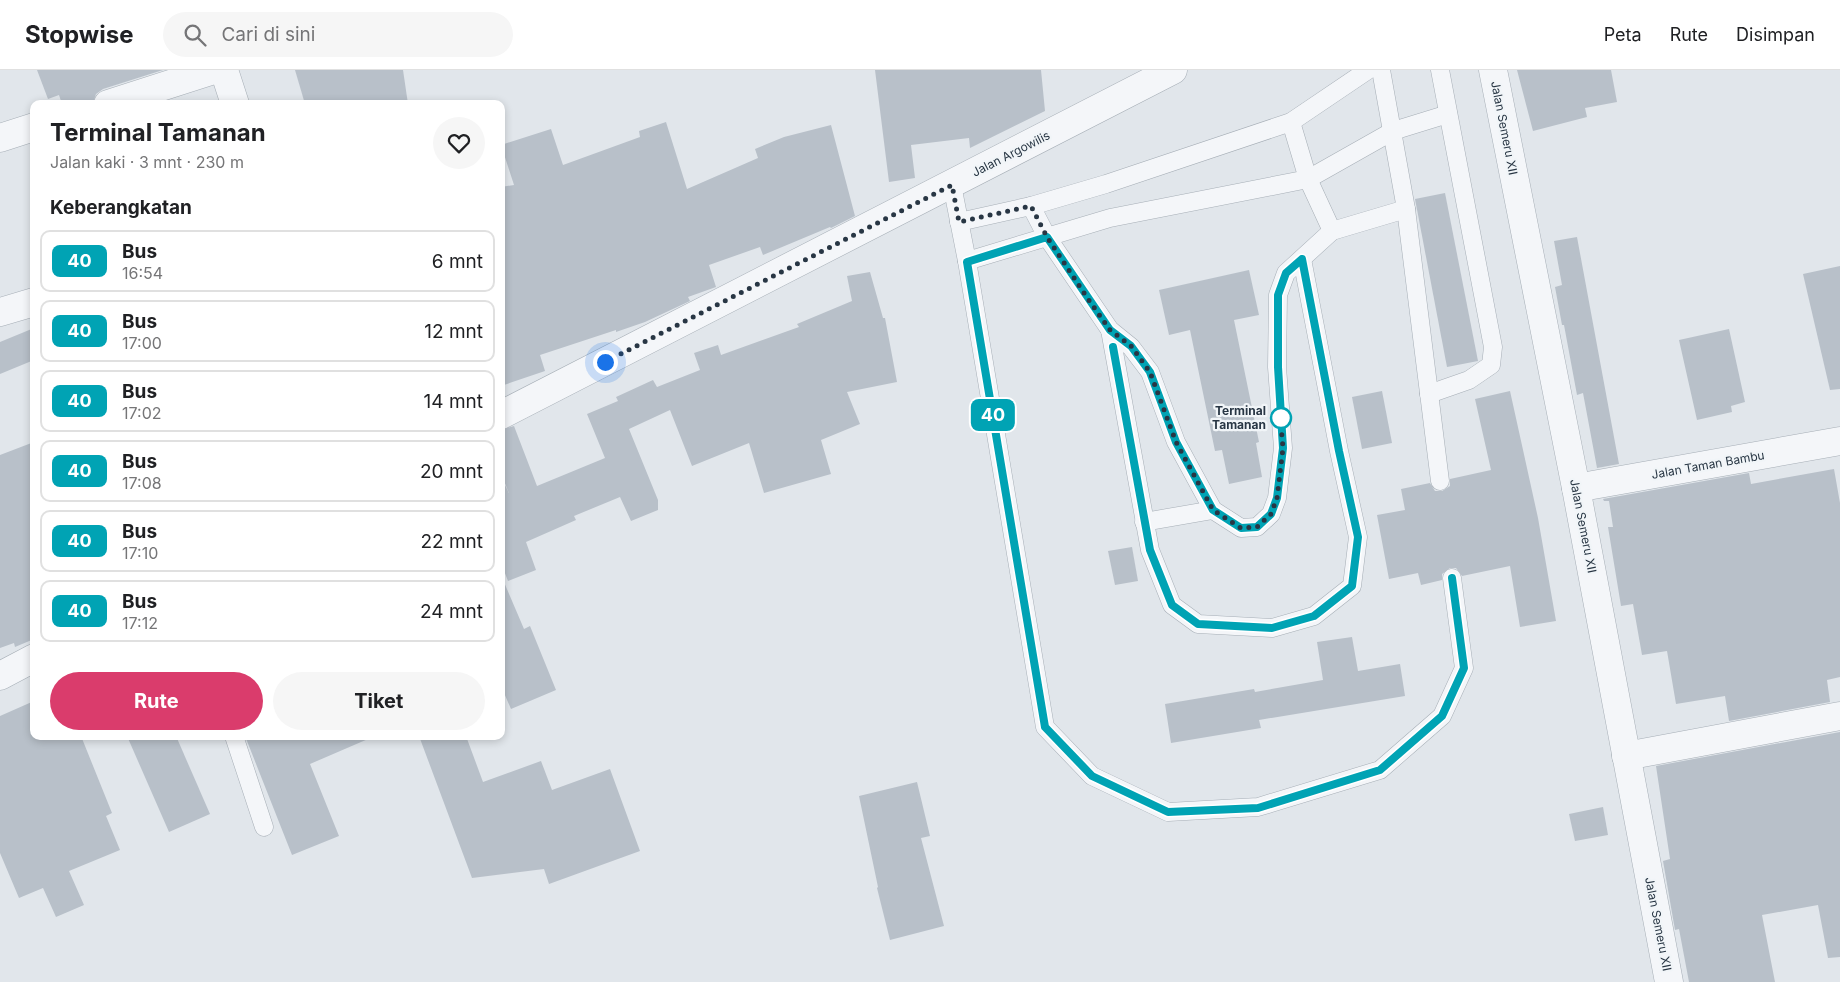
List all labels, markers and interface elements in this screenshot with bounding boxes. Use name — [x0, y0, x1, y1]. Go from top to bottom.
search box — [163, 12, 513, 57]
text: Stopwise — [25, 20, 133, 49]
icon: search — [181, 21, 209, 49]
text: Cari di sini — [221, 23, 315, 46]
text: Peta — [1604, 24, 1642, 45]
text: Rute — [1670, 24, 1708, 45]
text: Disimpan — [1736, 24, 1815, 45]
street label: Jalan Semeru XII — [1488, 80, 1521, 176]
button: heart — [433, 117, 485, 169]
text: Terminal Tamanan — [50, 118, 266, 147]
street label: Jalan Argowilis — [969, 127, 1052, 180]
text: Jalan kaki · 3 mnt · 230 m — [50, 152, 244, 172]
text: Keberangkatan — [50, 196, 192, 219]
text: Bus — [122, 240, 157, 263]
text: 40 — [67, 250, 92, 271]
text: 6 mnt — [432, 250, 483, 273]
text: 16:54 — [122, 263, 163, 283]
text: Bus — [122, 310, 157, 333]
text: 40 — [67, 320, 92, 341]
text: 12 mnt — [424, 320, 483, 343]
text: 17:00 — [122, 333, 162, 353]
your location — [593, 350, 618, 375]
text: Bus — [122, 380, 157, 403]
text: 40 — [67, 390, 92, 411]
text: 14 mnt — [424, 390, 483, 413]
line badge: 40 — [970, 399, 1016, 431]
text: 17:02 — [122, 403, 161, 423]
place label: Terminal Tamanan — [1212, 403, 1266, 432]
text: 40 — [981, 404, 1005, 425]
marker: Terminal Tamanan — [1270, 407, 1292, 429]
street label: Jalan Taman Bambu — [1650, 447, 1766, 482]
text: Bus — [122, 450, 157, 473]
text: 40 — [67, 460, 92, 481]
text: 20 mnt — [420, 460, 483, 483]
text: 17:08 — [122, 473, 162, 493]
street label: Jalan Semeru XII — [1567, 478, 1600, 574]
text: Bus — [122, 520, 157, 543]
text: 40 — [67, 530, 92, 551]
text: 22 mnt — [420, 530, 483, 553]
text: 17:10 — [122, 543, 158, 563]
text: Bus — [122, 590, 157, 613]
text: 40 — [67, 600, 92, 621]
text: 24 mnt — [420, 600, 483, 623]
text: 17:12 — [122, 613, 158, 633]
button: Rute — [50, 672, 263, 730]
button: Tiket — [273, 672, 485, 730]
street label: Jalan Semeru XII — [1642, 876, 1675, 972]

